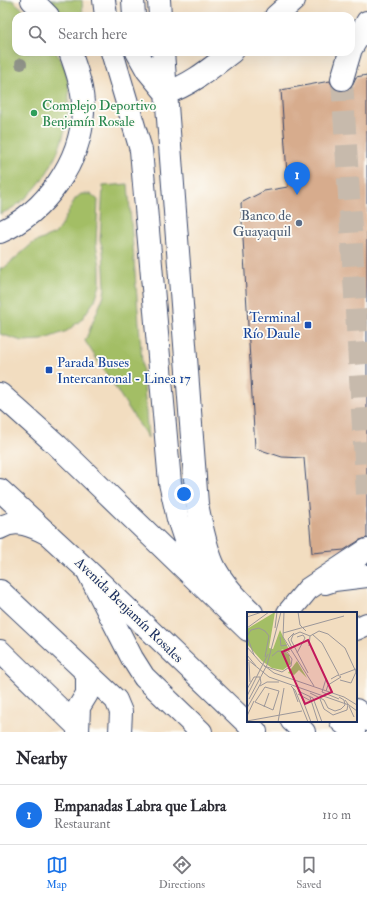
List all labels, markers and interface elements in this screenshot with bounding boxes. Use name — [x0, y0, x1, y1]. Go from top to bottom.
search box — [12, 12, 355, 56]
icon: search — [26, 23, 48, 45]
text: Search here — [58, 25, 127, 44]
place label: Complejo Deportivo Benjamín Rosale — [42, 97, 157, 130]
marker: Complejo Deportivo Benjamín Rosale — [29, 108, 39, 118]
pin: 1 — [284, 162, 310, 195]
place label: Banco de Guayaquil — [233, 207, 291, 241]
marker: Banco de Guayaquil — [294, 218, 304, 228]
place label: Terminal Río Daule — [243, 309, 300, 342]
marker: Terminal Río Daule — [303, 320, 313, 330]
place label: Parada Buses Intercantonal - Linea 17 — [57, 354, 191, 387]
marker: Parada Buses Intercantonal - Linea 17 — [44, 365, 54, 375]
your location — [174, 484, 194, 504]
street label: Avenida Benjamín Rosales — [71, 553, 187, 666]
inset map — [247, 612, 357, 722]
text: Nearby — [16, 748, 67, 769]
text: Empanadas Labra que Labra — [54, 797, 226, 816]
text: 1 — [27, 807, 31, 823]
text: 110 m — [322, 807, 351, 823]
text: Restaurant — [54, 816, 110, 832]
tab: Map — [46, 854, 68, 891]
tab: Directions — [159, 854, 205, 891]
tab: Saved — [296, 854, 321, 891]

